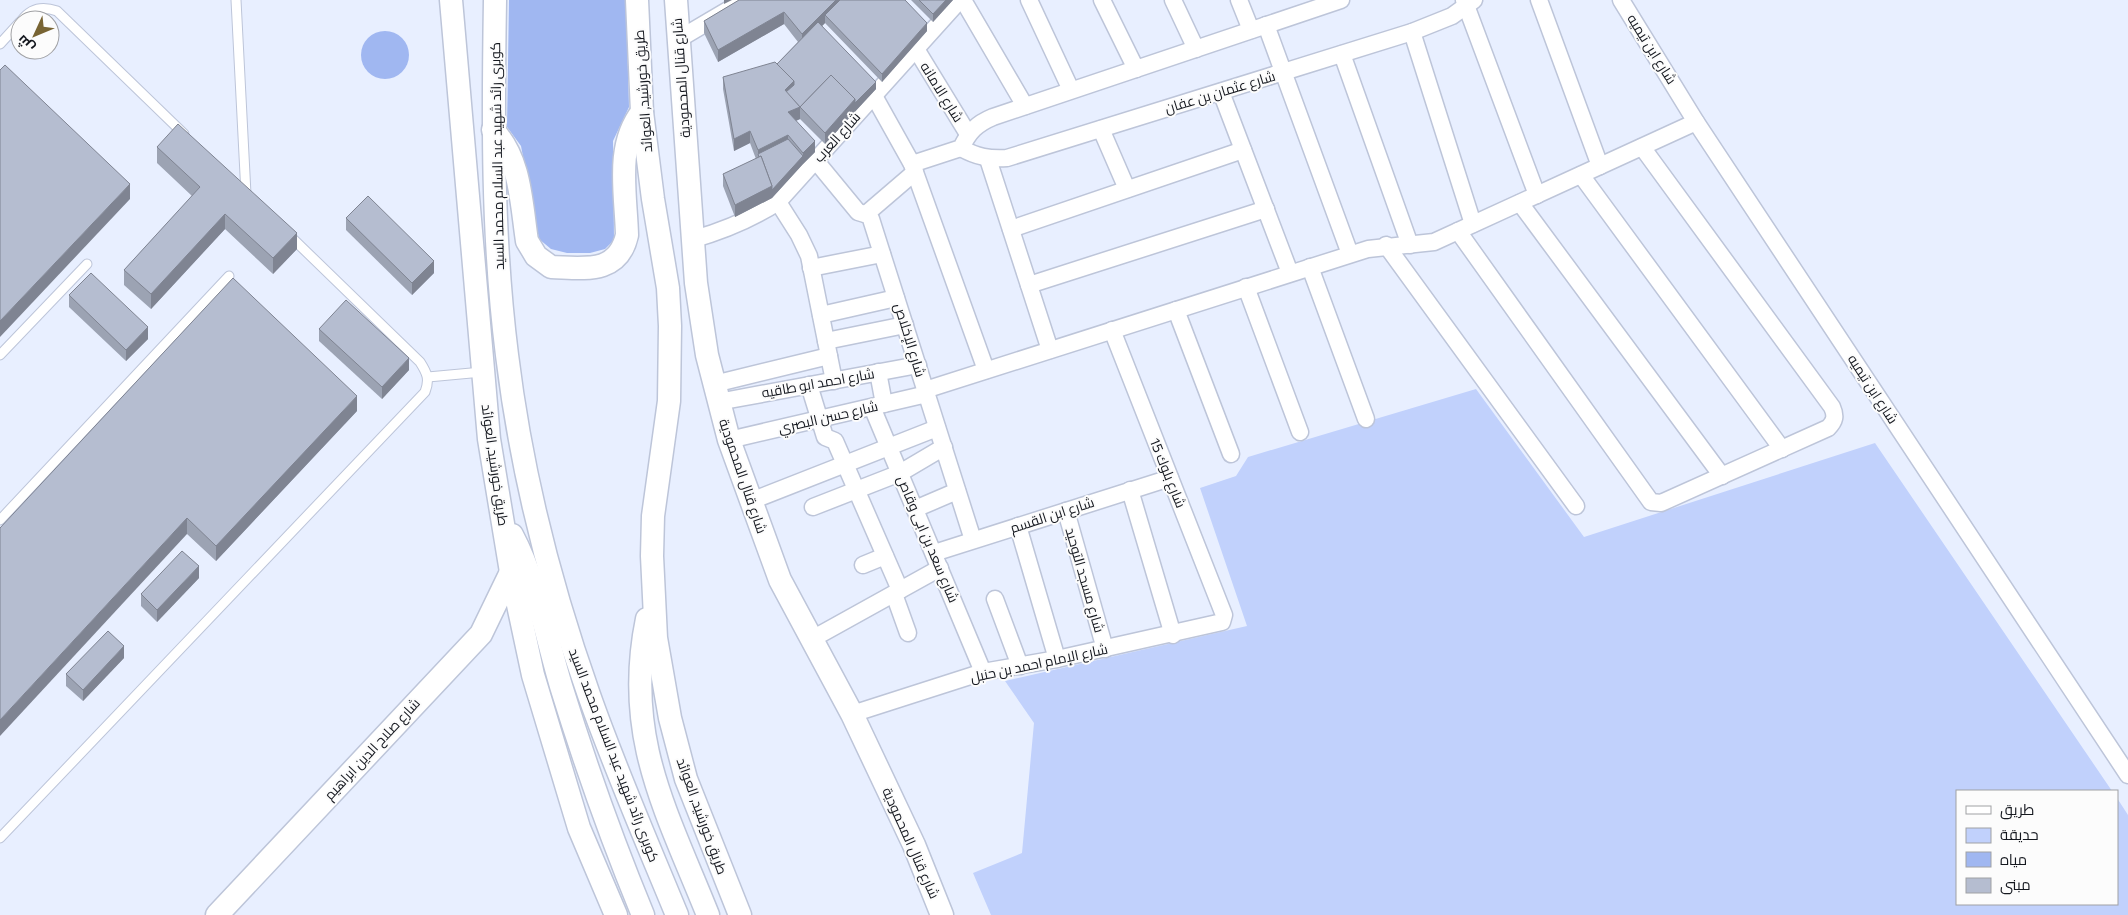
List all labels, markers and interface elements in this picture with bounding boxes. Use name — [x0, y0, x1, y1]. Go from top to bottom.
north arrow — [10, 10, 60, 60]
street label: شارع ابن تيميه — [1623, 11, 1681, 87]
street label: شارع قنال المحمودية — [668, 17, 694, 139]
street label: طريق خورشيد, العوائد — [630, 29, 656, 153]
text: ش — [13, 31, 38, 57]
street label: كوبرى رائد شهيد عبد السلام محمد السيد — [486, 42, 509, 270]
street label: شارع الامانه — [916, 59, 968, 125]
street label: شارع عثمان بن عفان — [1163, 67, 1277, 117]
street label: شارع العرب — [810, 108, 864, 166]
street label: شارع الإخلاص — [890, 301, 930, 379]
street label: شارع ابن تيميه — [1844, 351, 1902, 427]
street label: شارع احمد ابو طاقيه — [760, 364, 876, 402]
street label: شارع حسن البصري — [776, 397, 880, 440]
street label: طريق خورشيد, العوائد — [478, 403, 512, 527]
street label: شارع قنال المحمودية — [715, 416, 771, 536]
street label: شارع بلوك 15 — [1146, 435, 1190, 511]
street label: شارع سعد بن ابى وقاص — [893, 473, 963, 605]
street label: شارع ابن القسم — [1008, 493, 1097, 538]
street label: شارع مسجد التوحيد — [1061, 525, 1109, 635]
street label: شارع الإمام احمد بن حنبل — [969, 640, 1110, 687]
street label: كوبرى رائد شهيد عبد السلام محمد السيد — [564, 645, 663, 865]
street label: شارع صلاح الدين ابراهيم — [320, 694, 425, 804]
street label: طريق خورشيد, العوائد — [673, 755, 731, 877]
street label: شارع قنال المحمودية — [878, 784, 944, 902]
legend — [1956, 790, 2118, 905]
text: طريق — [2000, 800, 2034, 820]
text: حديقة — [2000, 825, 2039, 843]
text: مياه — [2000, 850, 2027, 868]
text: مبنى — [2000, 875, 2031, 895]

